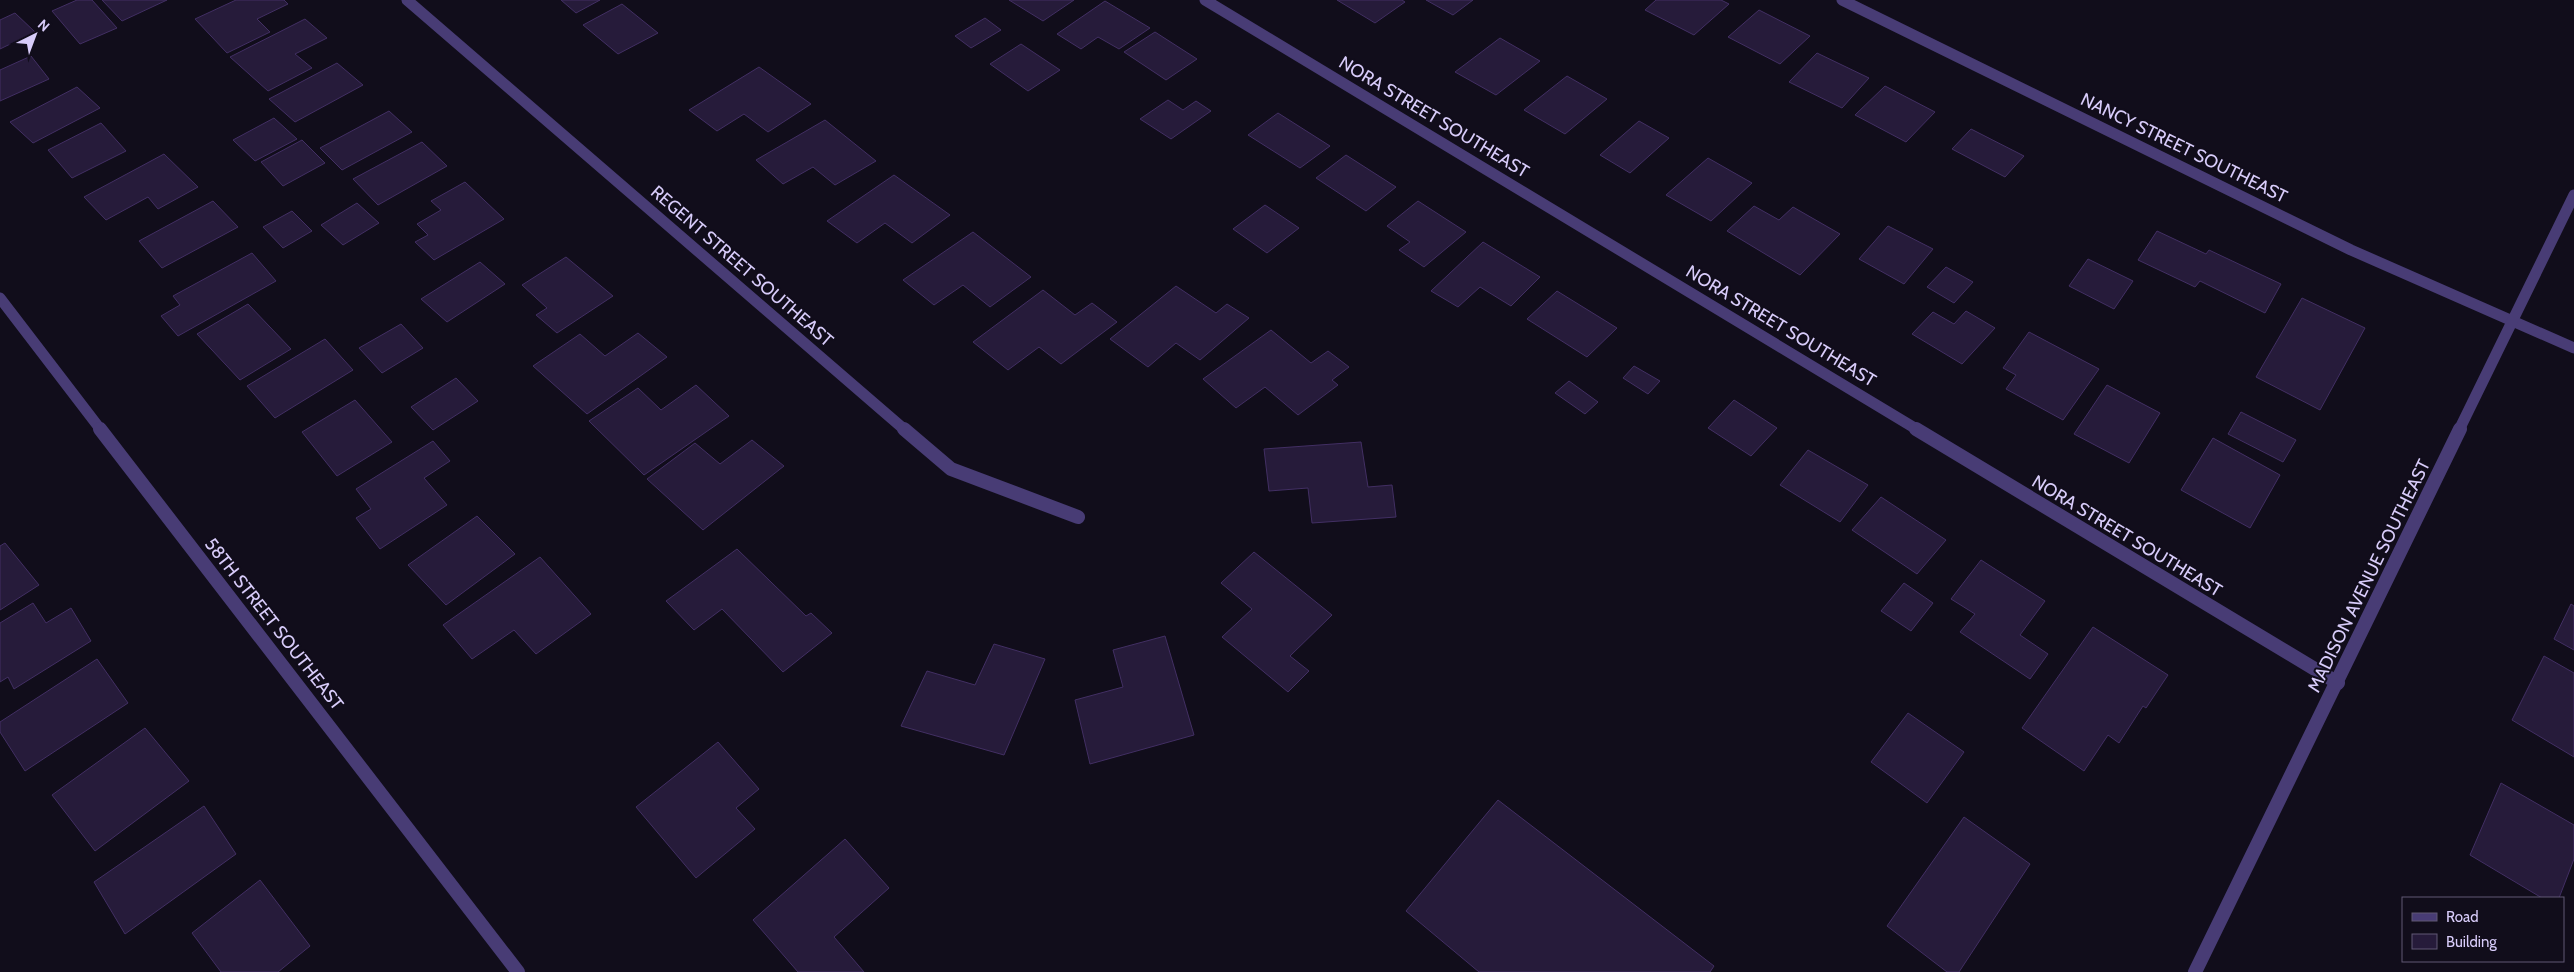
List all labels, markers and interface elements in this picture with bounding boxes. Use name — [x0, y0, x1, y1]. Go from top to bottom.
north arrow — [10, 10, 60, 60]
text: N — [34, 15, 53, 35]
street label: NORA STREET SOUTHEAST — [1335, 51, 1533, 183]
street label: NANCY STREET SOUTHEAST — [2077, 88, 2291, 208]
street label: REGENT STREET SOUTHEAST — [646, 181, 838, 351]
street label: NORA STREET SOUTHEAST — [1682, 260, 1880, 392]
street label: MADISON AVENUE SOUTHEAST — [2303, 456, 2435, 696]
street label: NORA STREET SOUTHEAST — [2028, 470, 2226, 602]
street label: 58TH STREET SOUTHEAST — [200, 534, 348, 715]
legend — [2402, 897, 2564, 962]
text: Road — [2446, 908, 2479, 926]
text: Building — [2446, 933, 2497, 951]

